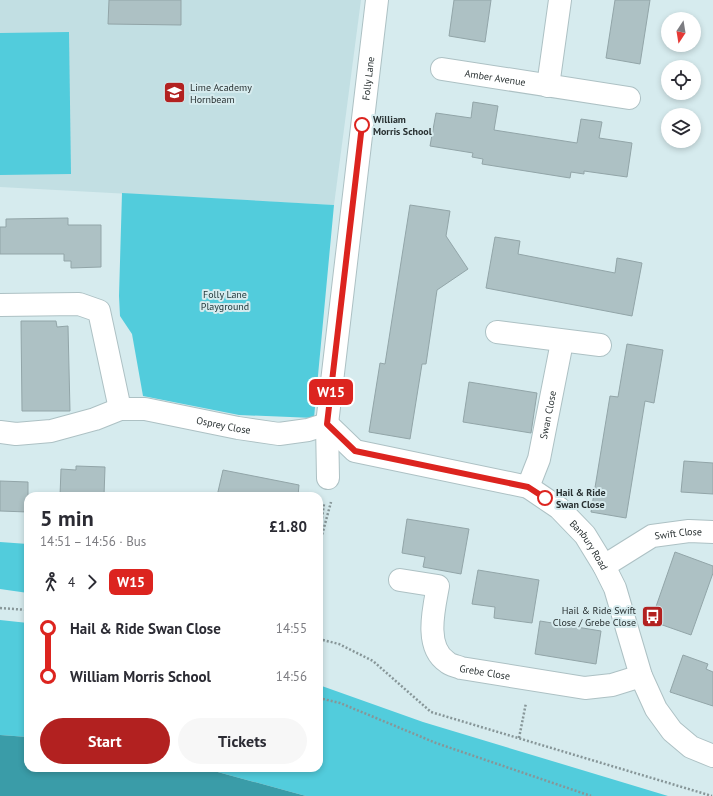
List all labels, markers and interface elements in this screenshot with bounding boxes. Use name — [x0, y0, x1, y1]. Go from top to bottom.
north arrow — [661, 12, 701, 52]
map controls — [661, 12, 701, 148]
street label: Folly Lane — [359, 56, 377, 101]
button: locate — [661, 60, 701, 100]
street label: Amber Avenue — [464, 67, 527, 89]
school or university icon: Lime Academy Hornbeam — [161, 80, 187, 106]
place label: Lime Academy Hornbeam — [190, 81, 252, 106]
button: layers — [661, 108, 701, 148]
place label: William Morris School — [373, 113, 432, 138]
marker: William Morris School — [354, 117, 370, 133]
park label: Folly Lane Playground — [201, 288, 249, 313]
line badge: W15 — [308, 379, 354, 405]
text: W15 — [317, 383, 345, 401]
street label: Swan Close — [537, 390, 559, 440]
street label: Osprey Close — [195, 414, 252, 437]
place label: Hail & Ride Swan Close — [556, 486, 605, 511]
marker: Hail & Ride Swan Close — [537, 490, 553, 506]
text: 5 min — [40, 504, 94, 532]
text: £1.80 — [269, 517, 307, 536]
street label: Banbury Road — [567, 517, 611, 572]
street label: Swift Close — [654, 525, 702, 543]
text: 14:51 – 14:56 · Bus — [40, 533, 146, 550]
icon: walk — [40, 571, 62, 593]
icon: forward — [81, 571, 103, 593]
text: W15 — [117, 573, 145, 591]
text: 4 — [68, 574, 75, 591]
bus stop icon: Hail & Ride Swift Close / Grebe Close — [639, 603, 665, 629]
place label: Hail & Ride Swift Close / Grebe Close — [553, 604, 637, 629]
text: Hail & Ride Swan Close — [70, 619, 221, 638]
text: 14:55 — [276, 620, 307, 637]
street label: Grebe Close — [459, 662, 511, 683]
text: William Morris School — [70, 667, 211, 686]
text: 14:56 — [276, 668, 307, 685]
button: Start — [40, 718, 170, 764]
button: Tickets — [178, 718, 307, 764]

